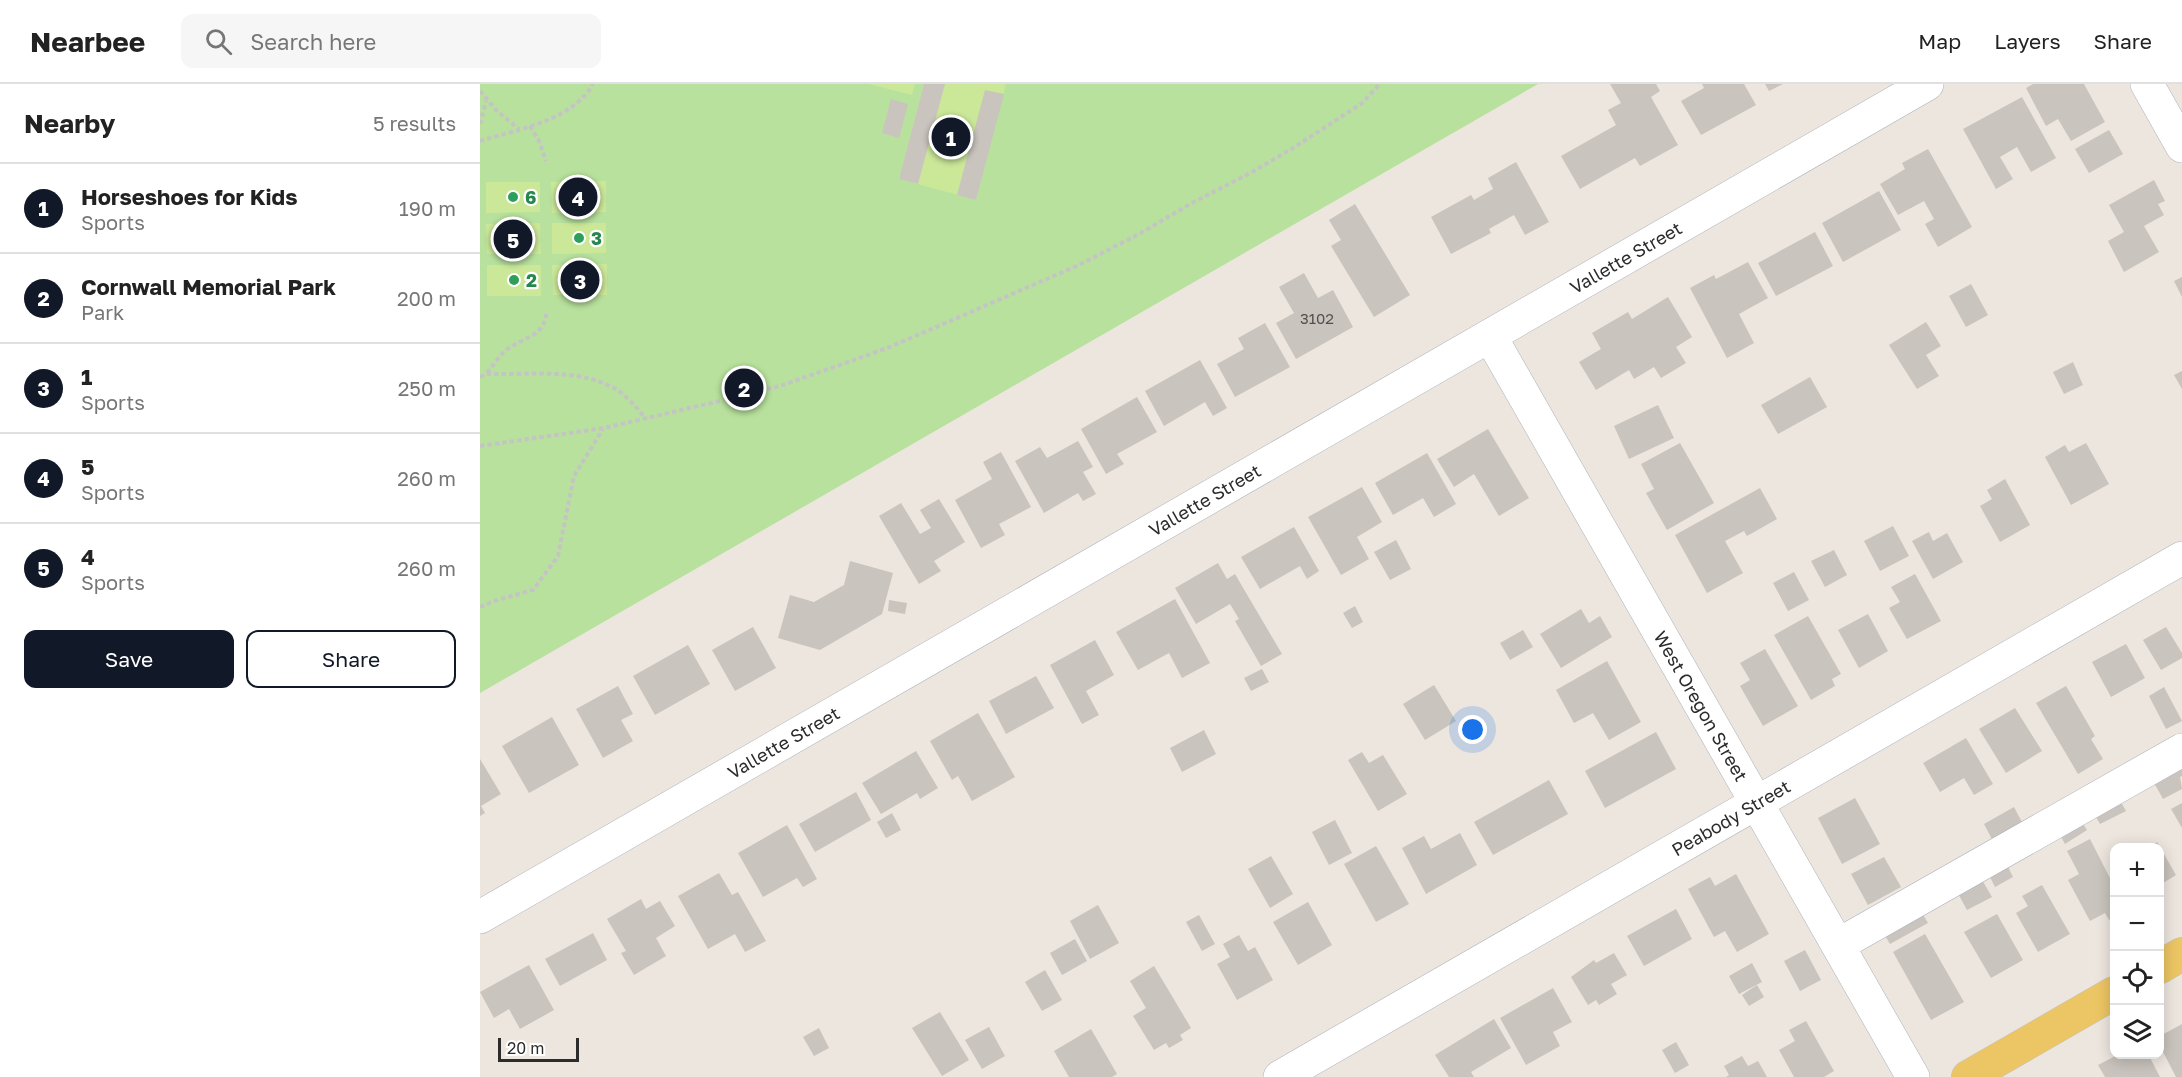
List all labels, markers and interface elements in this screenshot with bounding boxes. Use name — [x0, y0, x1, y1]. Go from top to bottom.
search box — [181, 14, 601, 68]
text: Nearbee — [30, 25, 145, 58]
icon: search — [202, 25, 235, 58]
text: Search here — [250, 28, 376, 55]
text: Map — [1918, 28, 1961, 54]
text: Layers — [1994, 28, 2061, 54]
text: Share — [2094, 28, 2152, 54]
text: Nearby — [24, 108, 115, 139]
text: 5 results — [373, 111, 456, 135]
pin: 1 — [932, 115, 970, 160]
pin: 4 — [558, 174, 598, 220]
text: Horseshoes for Kids — [81, 183, 297, 210]
place label: 6 — [525, 186, 536, 208]
marker: 6 — [506, 190, 520, 204]
text: 1 — [38, 196, 49, 220]
text: 190 m — [399, 196, 456, 220]
text: Sports — [81, 210, 145, 234]
pin: 5 — [494, 216, 532, 262]
street label: Vallette Street — [1566, 217, 1686, 298]
place label: 3 — [591, 227, 602, 249]
marker: 3 — [572, 231, 586, 245]
pin: 3 — [560, 258, 600, 302]
place label: 2 — [526, 269, 537, 291]
text: Cornwall Memorial Park — [81, 273, 336, 300]
marker: 2 — [507, 273, 521, 287]
text: 2 — [37, 286, 50, 310]
text: 200 m — [397, 286, 456, 310]
text: Park — [81, 300, 124, 324]
house number: 3102 — [1300, 309, 1334, 327]
text: 1 — [81, 363, 92, 390]
pin: 2 — [724, 366, 764, 410]
text: 3 — [37, 376, 50, 400]
text: 250 m — [398, 376, 456, 400]
text: Sports — [81, 390, 145, 414]
text: 5 — [81, 453, 94, 480]
street label: Vallette Street — [1145, 459, 1264, 541]
text: 4 — [37, 466, 50, 490]
text: 260 m — [397, 466, 456, 490]
text: Sports — [81, 480, 145, 504]
text: 4 — [81, 543, 95, 570]
text: 5 — [37, 556, 50, 580]
text: 260 m — [397, 556, 456, 580]
text: Sports — [81, 570, 145, 594]
street label: West Oregon Street — [1650, 627, 1753, 785]
button: Save — [24, 630, 234, 688]
button: Share — [246, 630, 456, 688]
street label: Vallette Street — [723, 702, 843, 783]
your location — [1458, 715, 1487, 744]
street label: Peabody Street — [1668, 775, 1794, 860]
map controls — [2110, 843, 2164, 1059]
button: + — [2110, 843, 2164, 897]
button: − — [2110, 897, 2164, 951]
button: locate — [2110, 951, 2164, 1005]
button: layers — [2110, 1005, 2164, 1059]
scale bar — [498, 1035, 579, 1062]
text: 20 m — [507, 1038, 544, 1058]

